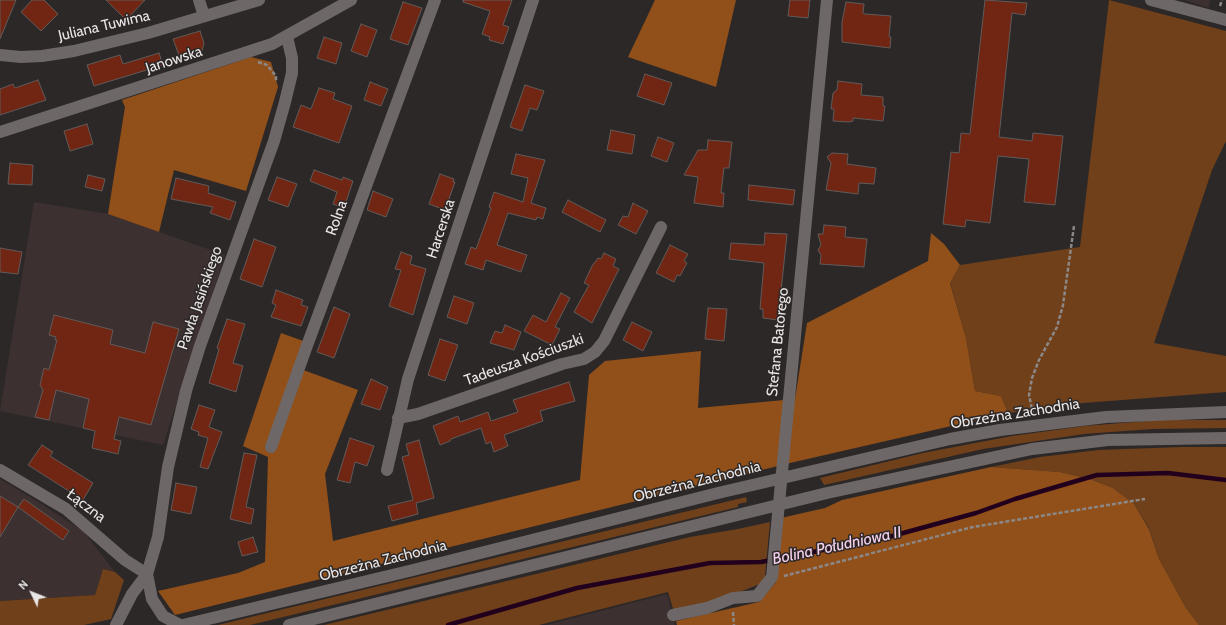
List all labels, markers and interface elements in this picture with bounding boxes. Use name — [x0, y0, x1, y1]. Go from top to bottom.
street label: Juliana Tuwima — [56, 7, 152, 45]
street label: Janowska — [143, 42, 205, 78]
street label: Harcerska — [423, 197, 459, 261]
street label: Rolna — [322, 198, 352, 238]
street label: Pawła Jasińskiego — [174, 244, 226, 352]
street label: Stefana Batorego — [763, 287, 793, 397]
street label: Tadeusza Kościuszki — [462, 330, 586, 390]
street label: Obrzeżna Zachodnia — [949, 395, 1081, 433]
street label: Obrzeżna Zachodnia — [631, 457, 763, 507]
street label: Łączna — [63, 486, 109, 526]
water label: Bolina Południowa II — [771, 523, 903, 569]
street label: Obrzeżna Zachodnia — [317, 536, 449, 586]
north arrow — [12, 573, 52, 613]
text: N — [15, 577, 31, 592]

